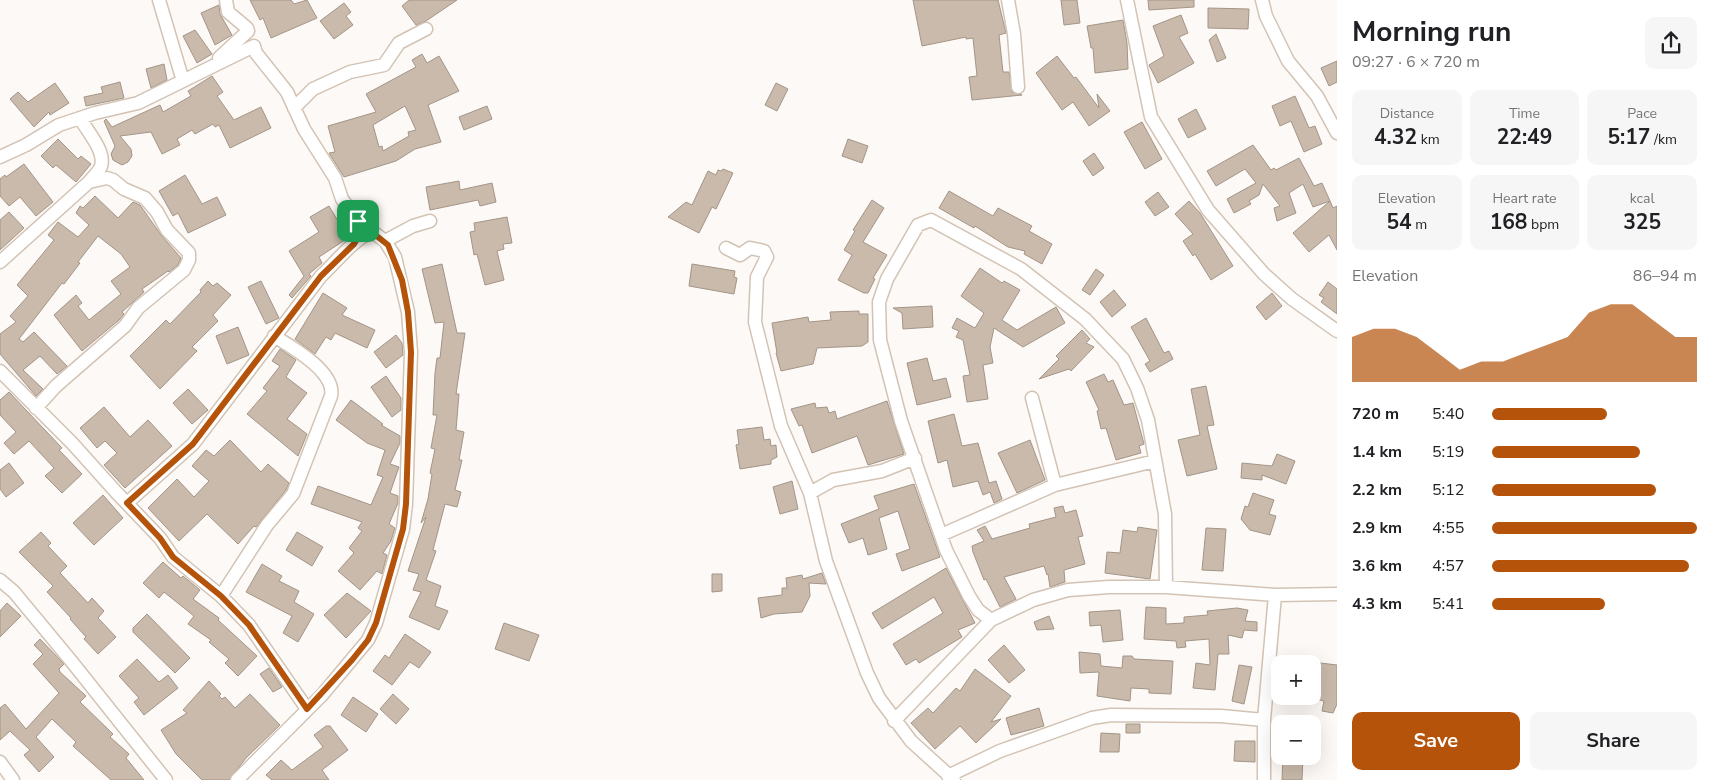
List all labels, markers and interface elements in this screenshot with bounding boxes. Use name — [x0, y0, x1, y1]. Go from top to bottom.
text: Morning run — [1352, 13, 1511, 51]
button: share — [1645, 17, 1697, 69]
text: 09:27 · 6 × 720 m — [1352, 51, 1480, 73]
text: Distance — [1380, 104, 1434, 123]
text: Time — [1509, 104, 1540, 123]
text: Pace — [1627, 104, 1657, 123]
text: 4.32 — [1374, 123, 1417, 151]
text: 22:49 — [1497, 123, 1552, 151]
text: 5:17 — [1607, 123, 1650, 151]
text: km — [1417, 130, 1440, 149]
text: /km — [1650, 130, 1677, 149]
text: Elevation — [1378, 189, 1436, 208]
text: Heart rate — [1492, 189, 1557, 208]
text: kcal — [1630, 189, 1655, 208]
pin — [337, 200, 379, 242]
icon: arrive — [344, 207, 372, 235]
text: 54 — [1386, 208, 1412, 236]
text: 168 — [1490, 208, 1527, 236]
text: 325 — [1623, 208, 1661, 236]
text: m — [1412, 215, 1427, 234]
text: bpm — [1527, 215, 1559, 234]
text: Elevation — [1352, 265, 1418, 287]
text: 86–94 m — [1633, 265, 1697, 287]
text: 720 m — [1352, 403, 1399, 425]
text: 5:40 — [1432, 403, 1464, 425]
text: 1.4 km — [1352, 441, 1402, 463]
text: 5:19 — [1432, 441, 1464, 463]
text: 2.2 km — [1352, 479, 1402, 501]
text: 5:12 — [1432, 479, 1464, 501]
text: 2.9 km — [1352, 517, 1402, 539]
text: 4:55 — [1432, 517, 1464, 539]
text: 3.6 km — [1352, 555, 1402, 577]
text: 4:57 — [1432, 555, 1464, 577]
text: 4.3 km — [1352, 593, 1402, 615]
text: 5:41 — [1432, 593, 1464, 615]
map controls — [1271, 655, 1321, 765]
button: + — [1271, 655, 1321, 705]
button: Save — [1352, 712, 1520, 770]
button: Share — [1530, 712, 1697, 770]
button: − — [1271, 715, 1321, 765]

